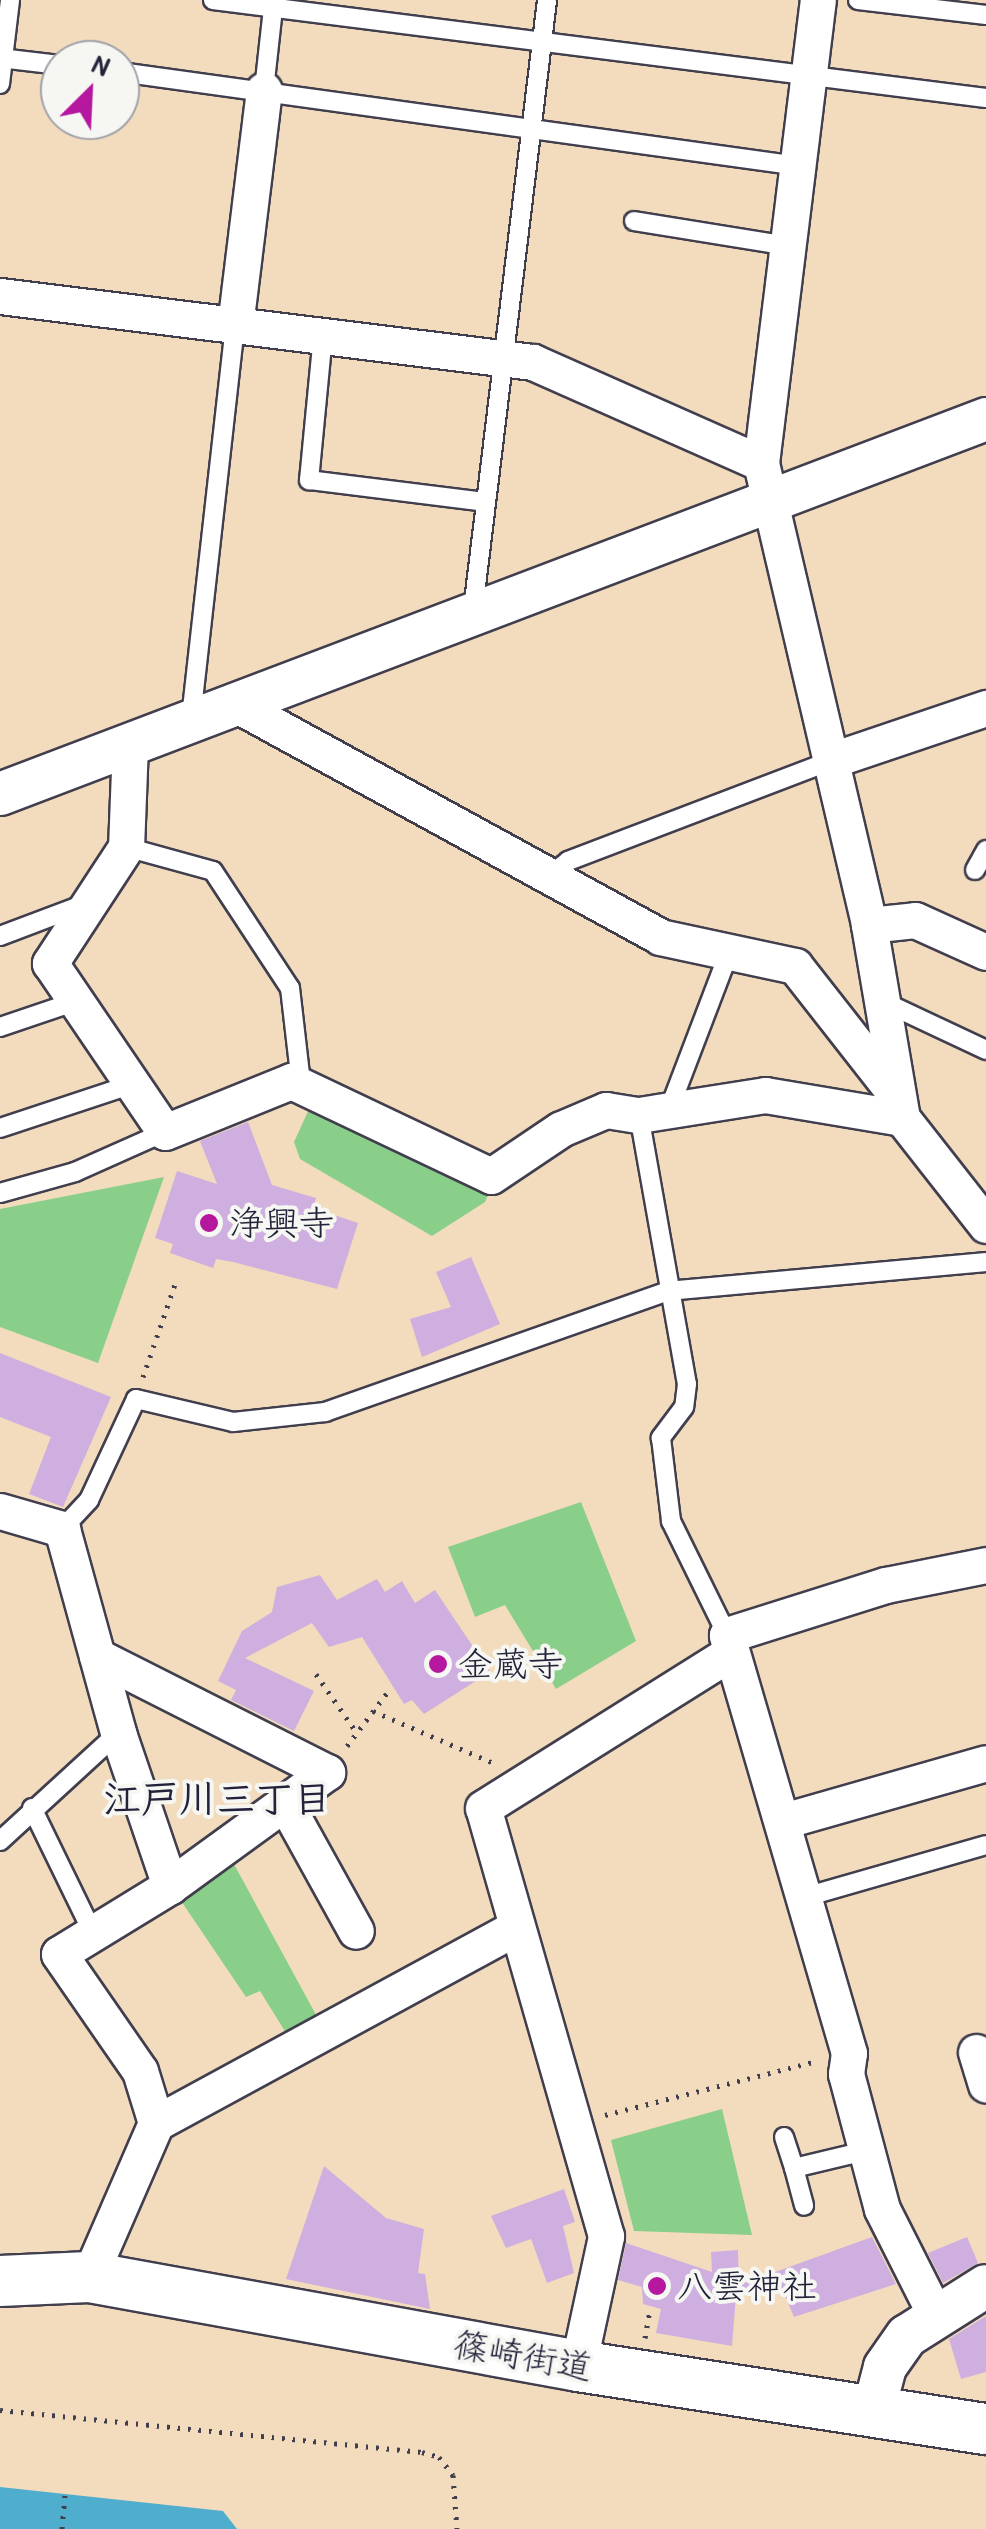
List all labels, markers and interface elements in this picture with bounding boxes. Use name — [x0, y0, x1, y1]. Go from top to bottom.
north arrow — [40, 40, 140, 140]
text: N — [87, 44, 116, 85]
place label: 浄興寺 — [229, 1202, 334, 1244]
marker: 浄興寺 — [198, 1212, 220, 1234]
place label: 金蔵寺 — [458, 1643, 563, 1685]
marker: 金蔵寺 — [427, 1653, 449, 1675]
district label: 江戸川三丁目 — [103, 1776, 331, 1822]
place label: 八雲神社 — [677, 2265, 817, 2307]
marker: 八雲神社 — [646, 2275, 668, 2297]
street label: 篠崎街道 — [450, 2323, 596, 2389]

